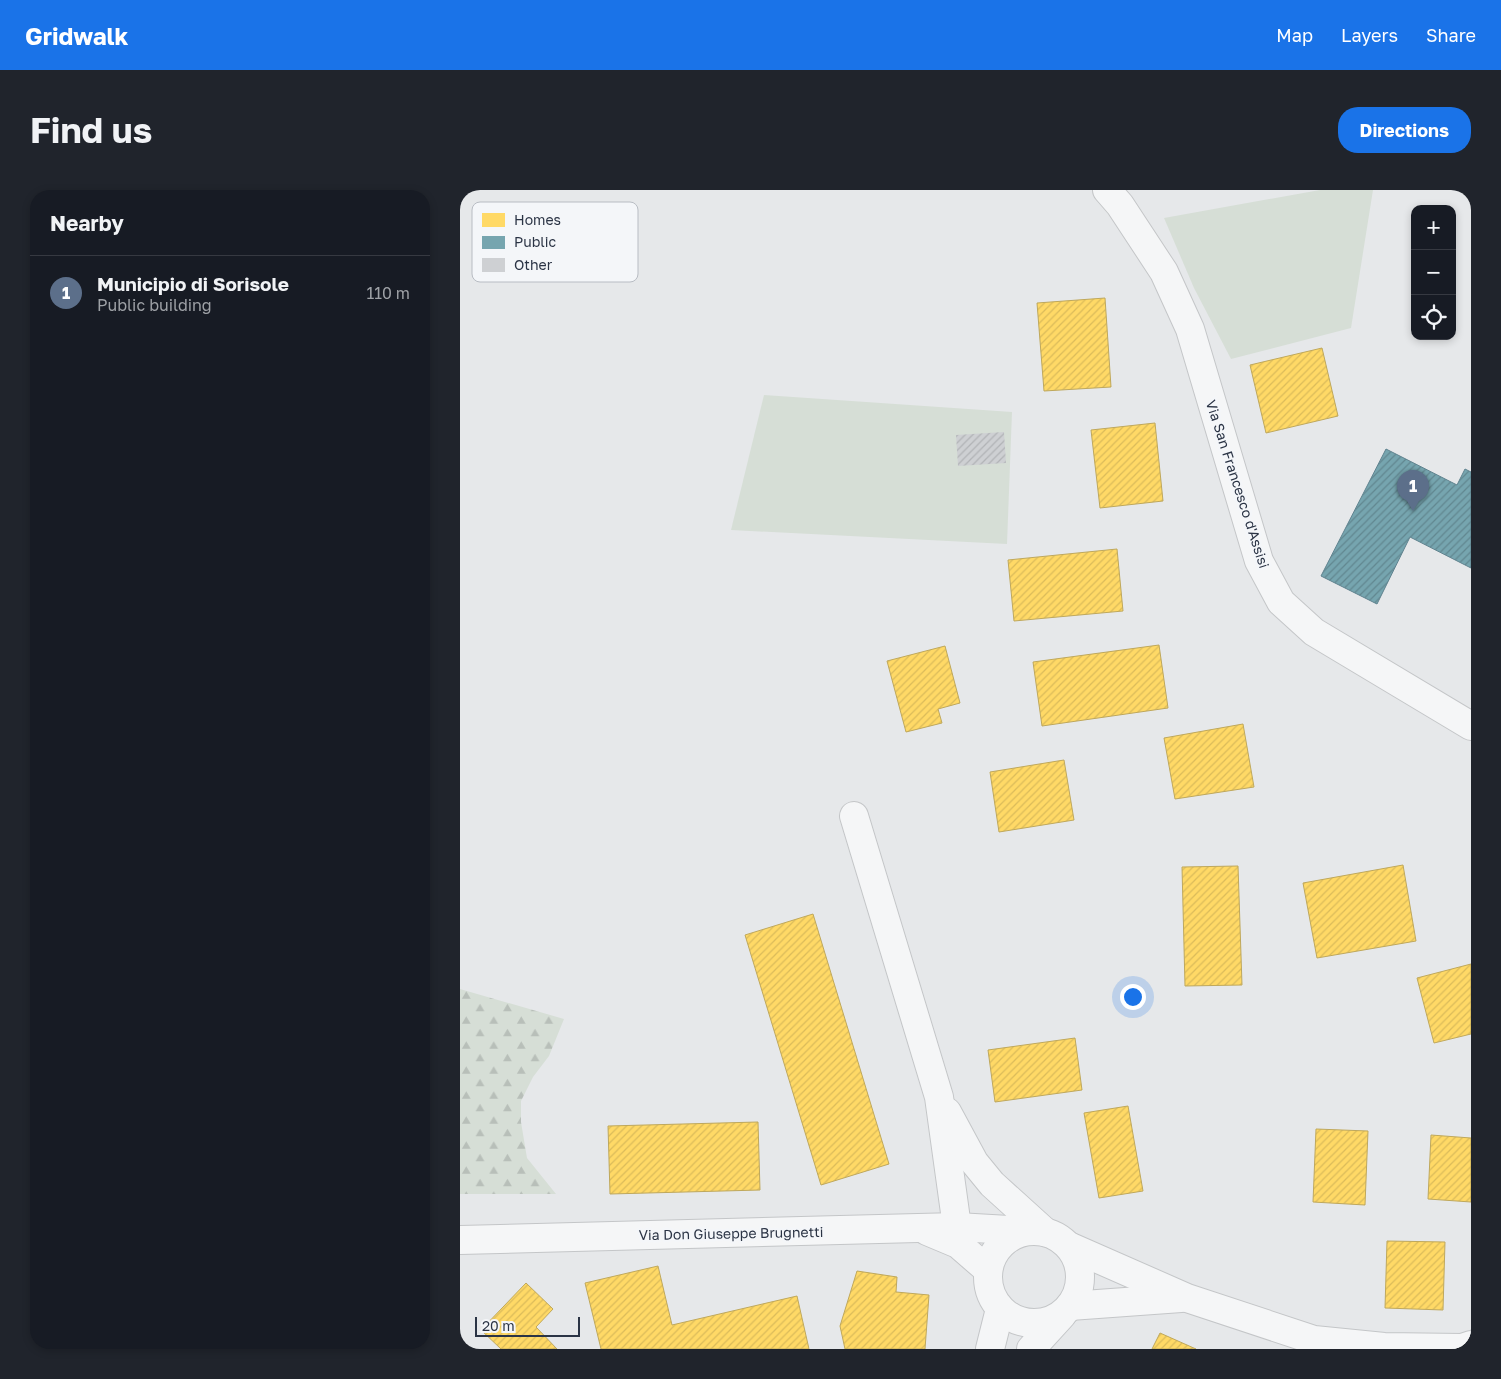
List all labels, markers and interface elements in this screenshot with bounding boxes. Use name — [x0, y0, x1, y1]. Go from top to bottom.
text: Gridwalk — [25, 21, 129, 50]
text: Map — [1276, 24, 1313, 46]
text: Layers — [1341, 24, 1398, 46]
text: Share — [1426, 24, 1476, 46]
button: Directions — [1338, 107, 1471, 153]
text: Find us — [30, 109, 152, 151]
legend — [472, 202, 638, 282]
map controls — [1411, 205, 1456, 340]
button: + — [1411, 205, 1456, 250]
text: Nearby — [50, 210, 124, 236]
text: Homes — [514, 211, 561, 228]
text: Public — [514, 233, 556, 250]
button: − — [1411, 250, 1456, 295]
text: Other — [514, 256, 553, 273]
text: Municipio di Sorisole — [97, 272, 289, 295]
text: 1 — [62, 283, 70, 303]
text: 110 m — [366, 283, 410, 303]
text: Public building — [97, 295, 212, 315]
button: locate — [1411, 295, 1456, 340]
street label: Via San Francesco d'Assisi — [1203, 398, 1273, 570]
pin: 1 — [1397, 470, 1429, 511]
your location — [1120, 984, 1146, 1010]
street label: Via Don Giuseppe Brugnetti — [638, 1223, 824, 1243]
scale bar — [475, 1314, 580, 1337]
text: 20 m — [482, 1317, 515, 1334]

